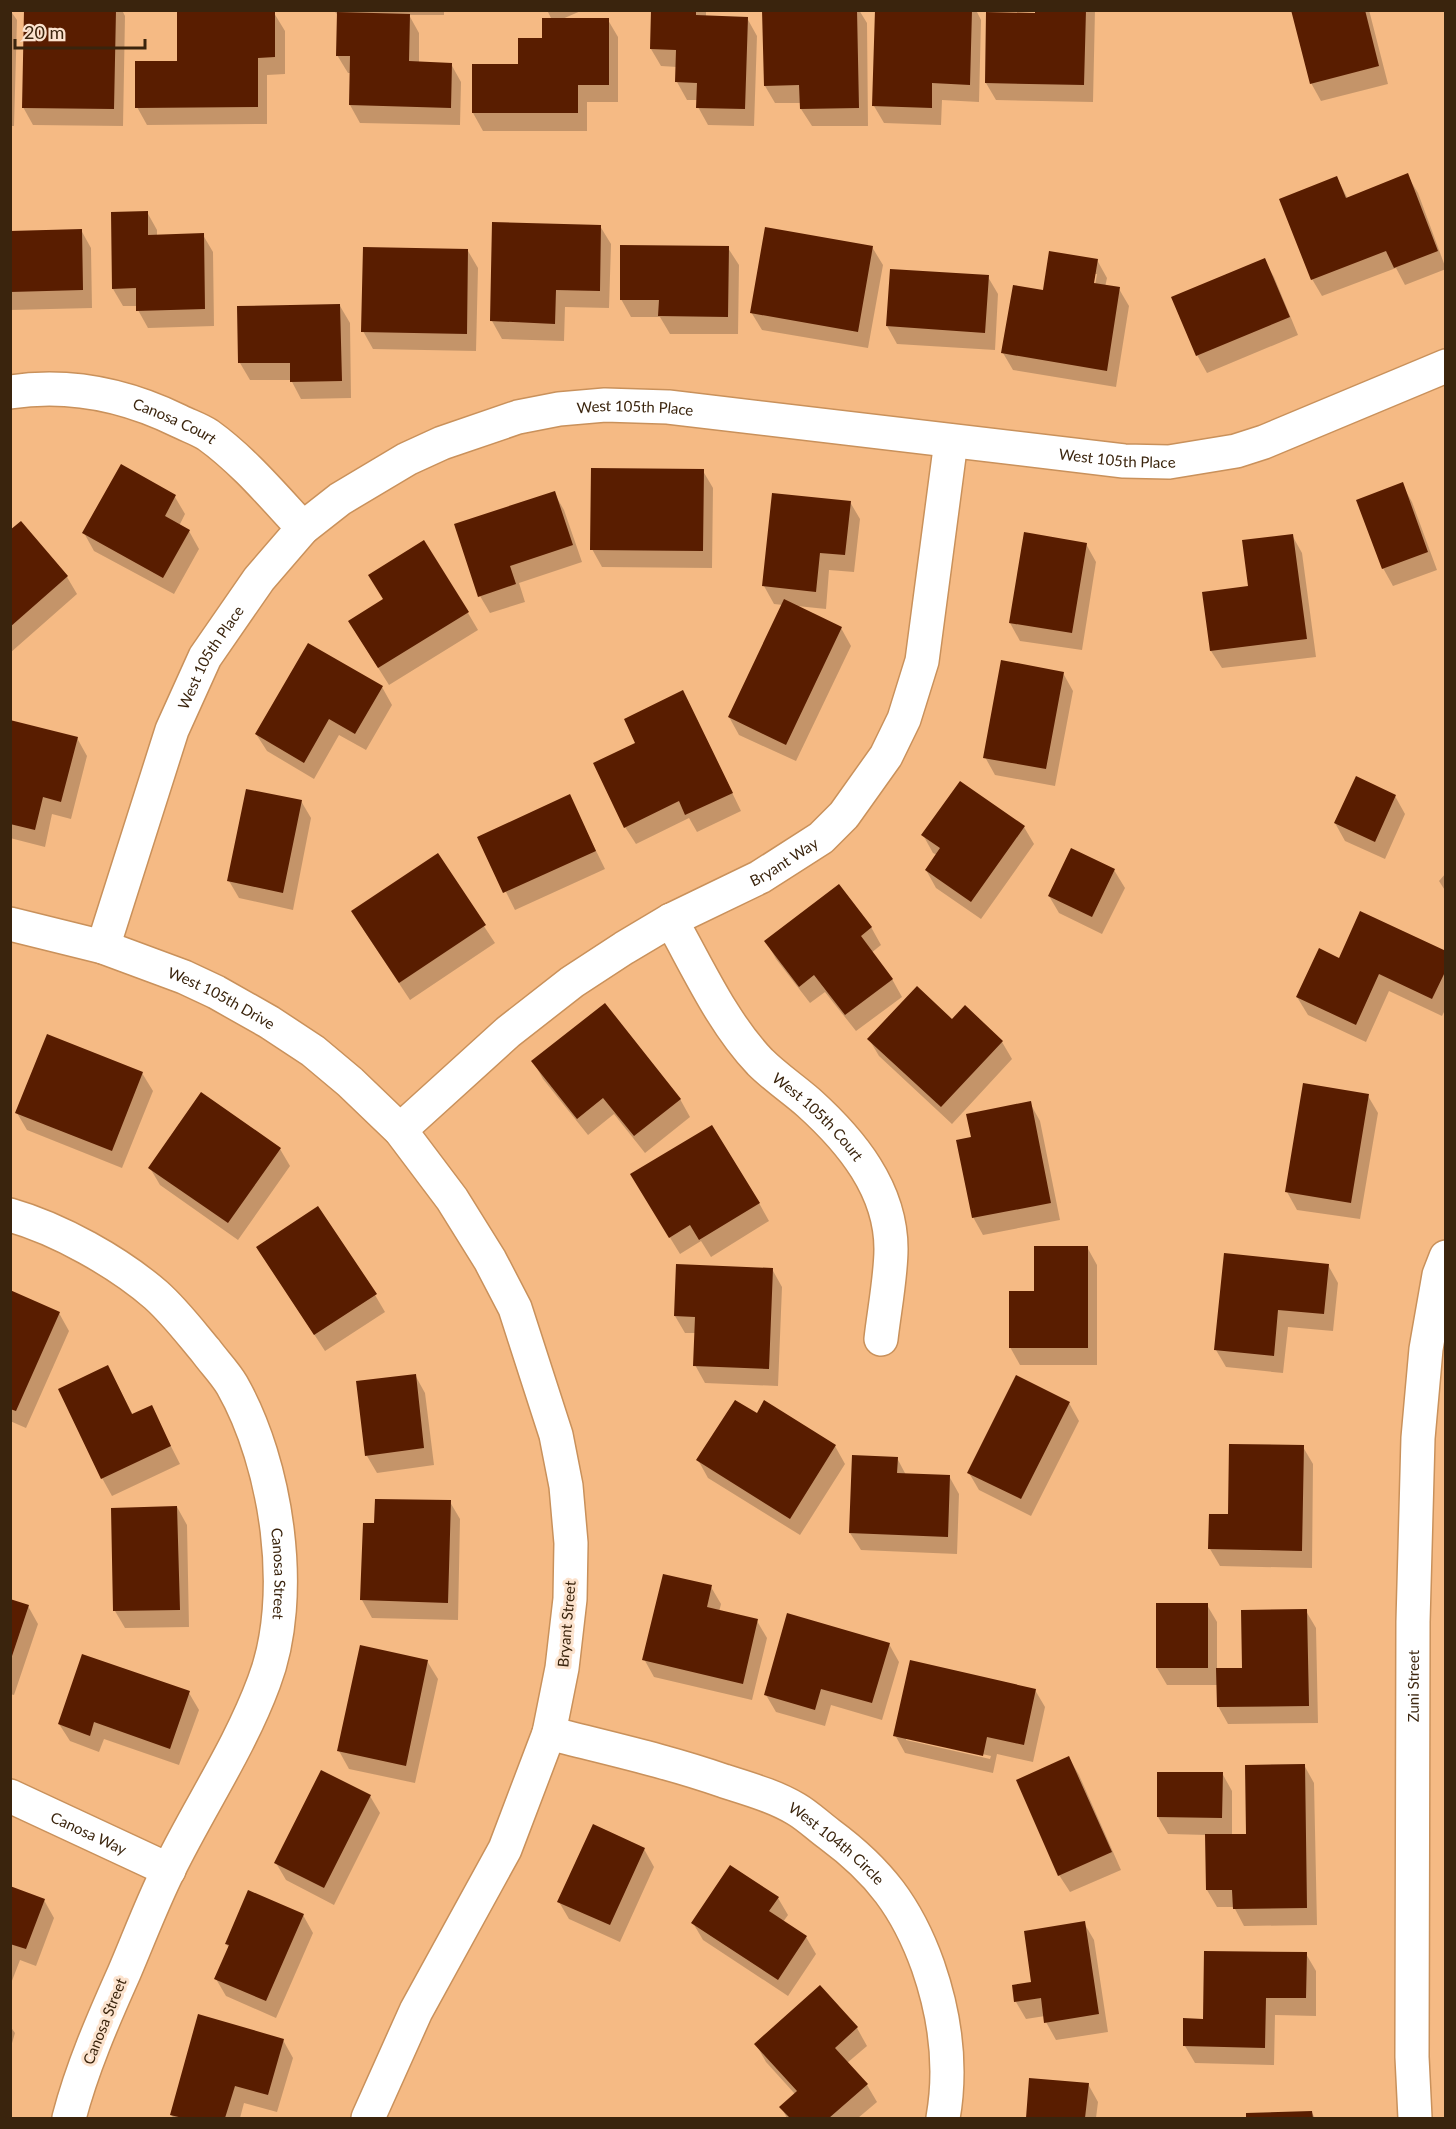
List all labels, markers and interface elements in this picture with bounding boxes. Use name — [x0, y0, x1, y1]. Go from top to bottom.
scale bar — [15, 12, 146, 50]
text: 20 m — [24, 21, 64, 43]
street label: Canosa Court — [131, 394, 221, 448]
street label: West 105th Place — [576, 396, 695, 419]
street label: West 105th Place — [1058, 444, 1177, 471]
street label: West 105th Place — [174, 602, 247, 712]
street label: Bryant Way — [747, 833, 821, 890]
street label: West 105th Drive — [166, 963, 279, 1033]
street label: West 105th Court — [769, 1068, 868, 1165]
street label: Canosa Street — [268, 1527, 289, 1621]
street label: Bryant Street — [553, 1579, 579, 1668]
street label: Zuni Street — [1404, 1649, 1422, 1722]
street label: West 104th Circle — [786, 1798, 888, 1888]
street label: Canosa Way — [48, 1807, 130, 1858]
street label: Canosa Street — [78, 1975, 130, 2067]

